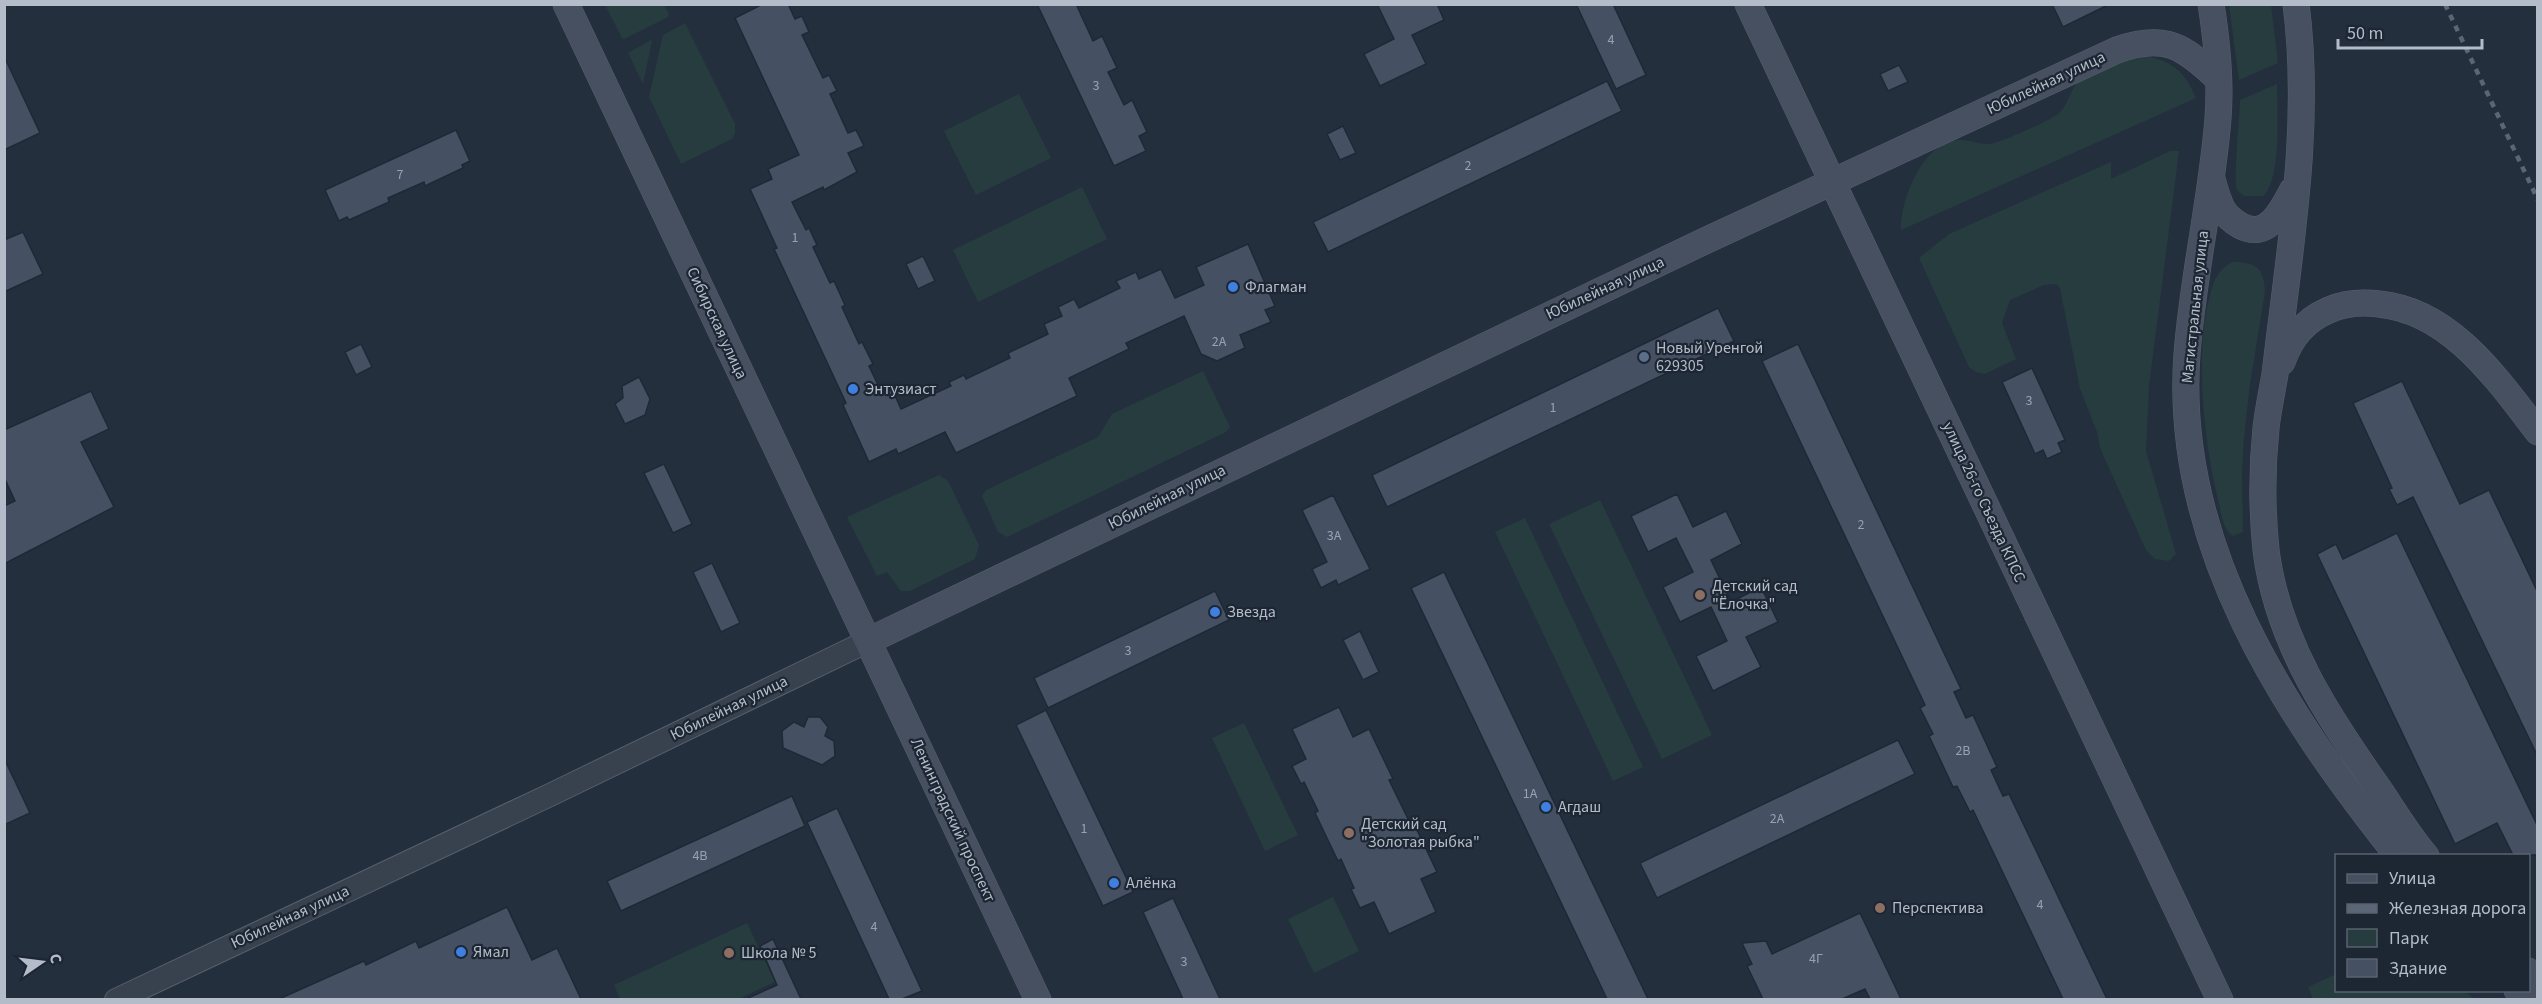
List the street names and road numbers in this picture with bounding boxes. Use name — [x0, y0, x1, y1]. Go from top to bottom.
street label: Юбилейная улица — [1983, 46, 2109, 120]
street label: Магистральная улица — [2176, 230, 2214, 384]
street label: Юбилейная улица — [1542, 251, 1668, 325]
street label: Сибирская улица — [681, 263, 753, 383]
street label: улица 26-го Съезда КПСС — [1937, 418, 2031, 586]
street label: Юбилейная улица — [1105, 459, 1229, 535]
street label: Юбилейная улица — [667, 670, 791, 746]
street label: Ленинградский проспект — [905, 734, 1001, 906]
street label: Юбилейная улица — [227, 880, 353, 954]

